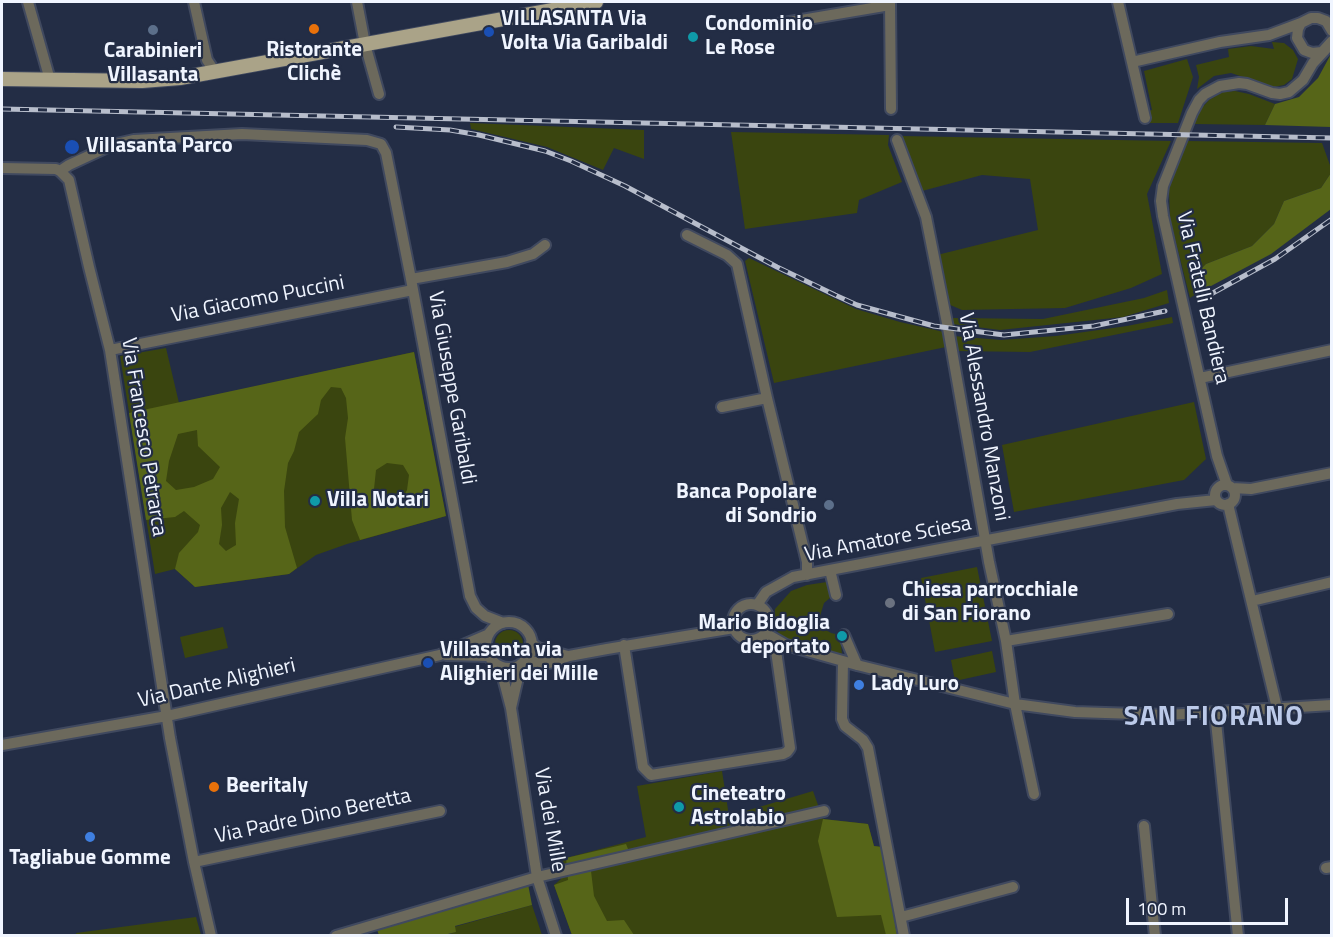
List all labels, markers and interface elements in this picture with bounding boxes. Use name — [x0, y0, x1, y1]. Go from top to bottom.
place label: VILLASANTA Via Volta Via Garibaldi — [501, 7, 668, 57]
place label: Condominio Le Rose — [705, 12, 813, 62]
marker: Ristorante Clichè — [307, 22, 321, 36]
marker: Carabinieri Villasanta — [146, 23, 160, 37]
marker: VILLASANTA Via Volta Via Garibaldi — [482, 25, 496, 39]
marker: Condominio Le Rose — [686, 30, 700, 44]
place label: Ristorante Clichè — [266, 38, 362, 88]
place label: Carabinieri Villasanta — [104, 39, 202, 89]
place label: Villasanta Parco — [86, 134, 233, 160]
marker: Villasanta Parco — [63, 138, 81, 156]
street label: Via Fratelli Bandiera — [1170, 209, 1234, 387]
street label: Via Giacomo Puccini — [169, 271, 347, 329]
street label: Via Giuseppe Garibaldi — [422, 289, 480, 487]
street label: Via Alessandro Manzoni — [952, 311, 1014, 523]
street label: Via Francesco Petrarca — [115, 336, 171, 538]
place label: Banca Popolare di Sondrio — [676, 480, 817, 530]
place label: Villa Notari — [327, 488, 429, 514]
marker: Villa Notari — [308, 494, 322, 508]
marker: Banca Popolare di Sondrio — [822, 498, 836, 512]
street label: Via Amatore Sciesa — [802, 511, 974, 569]
place label: Chiesa parrocchiale di San Fiorano — [902, 578, 1078, 628]
marker: Chiesa parrocchiale di San Fiorano — [883, 596, 897, 610]
place label: Mario Bidoglia deportato — [698, 611, 830, 661]
marker: Mario Bidoglia deportato — [835, 629, 849, 643]
place label: Villasanta via Alighieri dei Mille — [440, 638, 598, 688]
street label: Via Dante Alighieri — [136, 654, 298, 714]
marker: Villasanta via Alighieri dei Mille — [421, 656, 435, 670]
place label: Lady Luro — [871, 672, 959, 698]
marker: Lady Luro — [852, 678, 866, 692]
district label: SAN FIORANO — [1124, 702, 1304, 734]
street label: Via dei Mille — [527, 766, 571, 874]
place label: Beeritaly — [226, 774, 308, 800]
marker: Beeritaly — [207, 780, 221, 794]
place label: Cineteatro Astrolabio — [691, 782, 786, 832]
street label: Via Padre Dino Beretta — [213, 784, 413, 850]
marker: Cineteatro Astrolabio — [672, 800, 686, 814]
marker: Tagliabue Gomme — [83, 830, 97, 844]
place label: Tagliabue Gomme — [9, 846, 171, 872]
scale bar — [1129, 886, 1291, 924]
text: 100 m — [1137, 895, 1186, 922]

